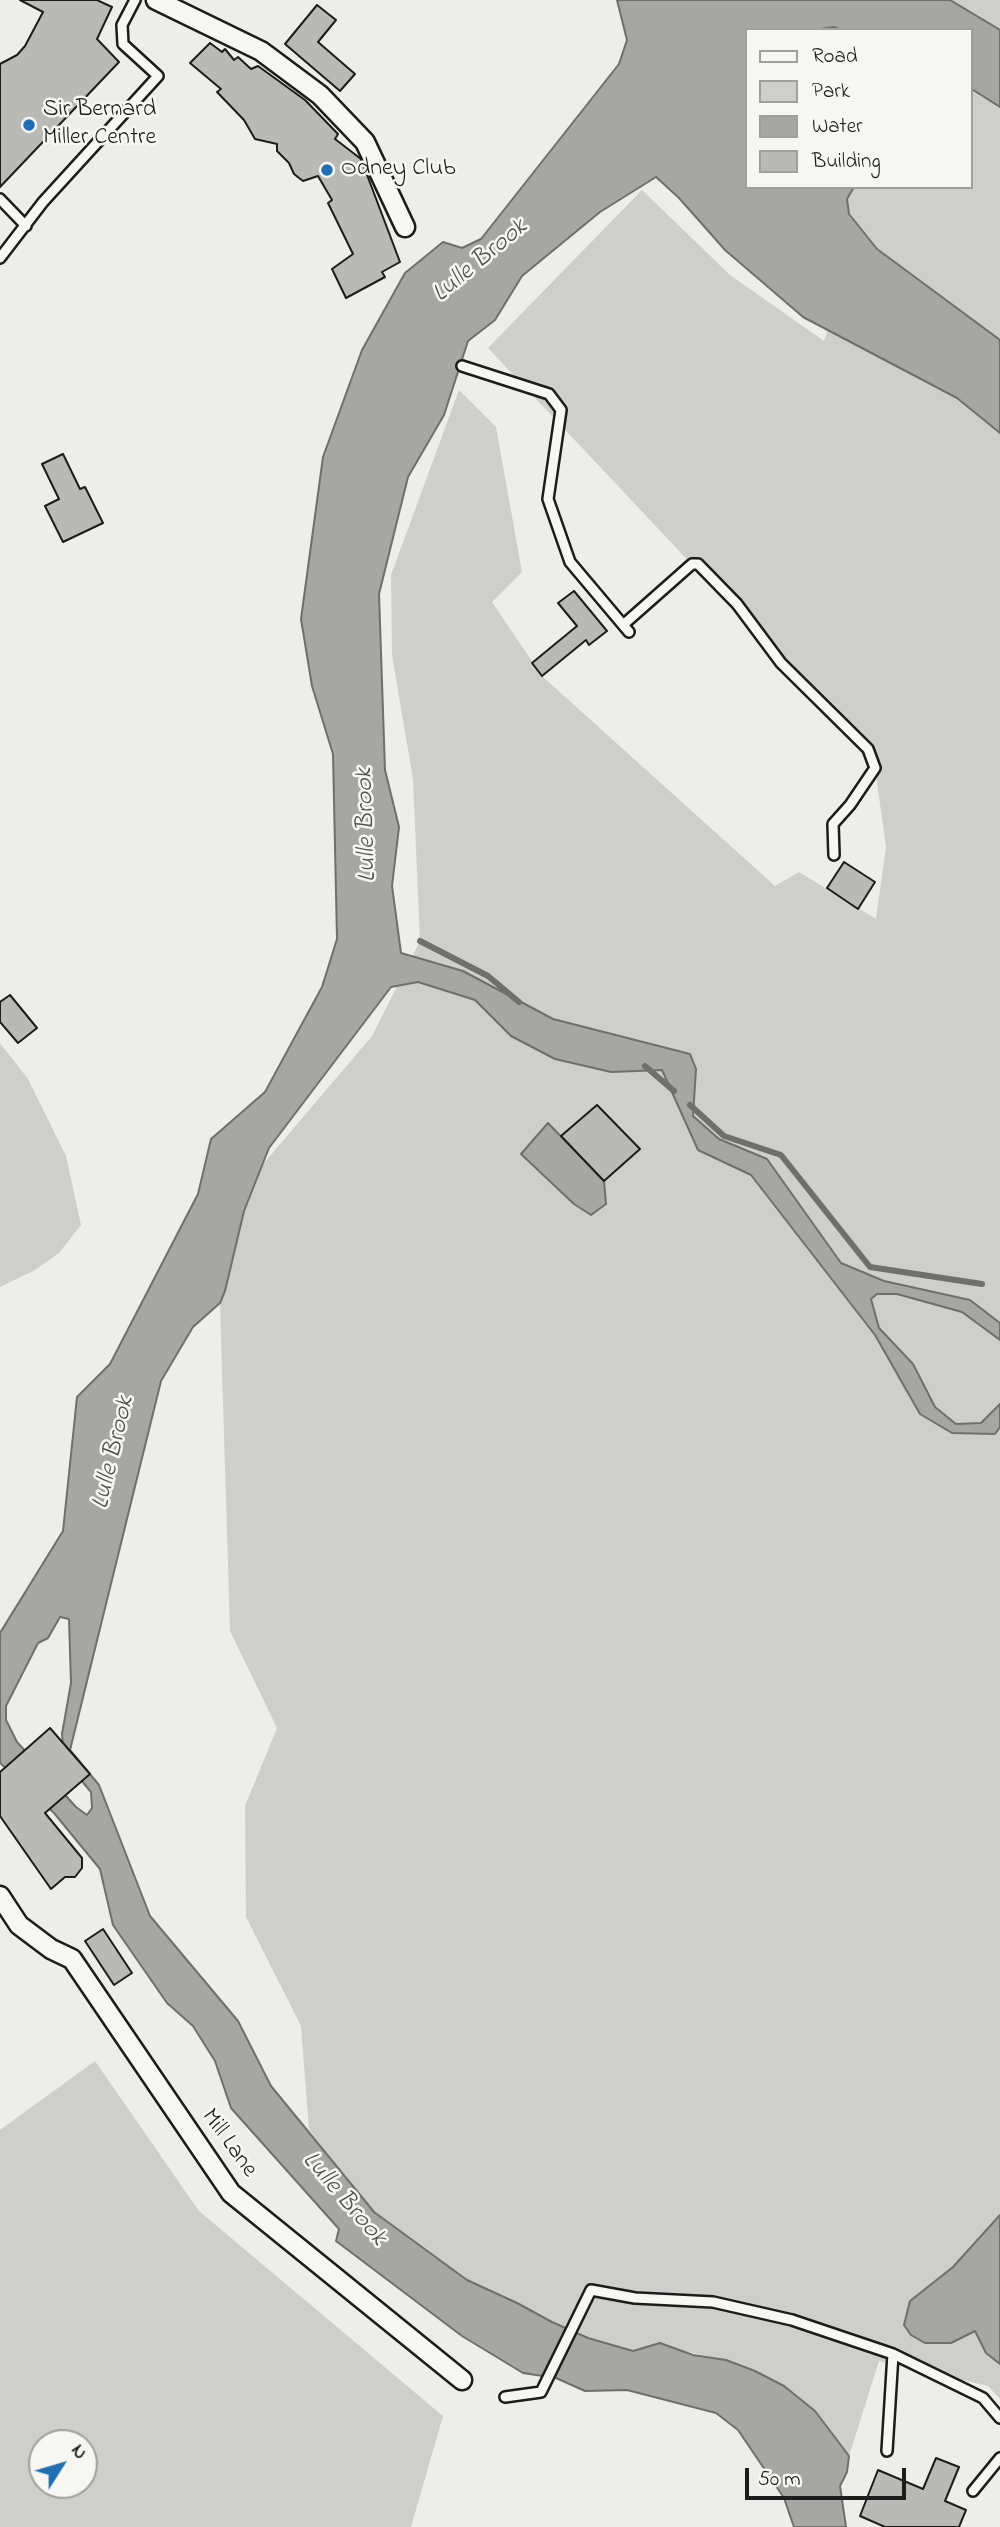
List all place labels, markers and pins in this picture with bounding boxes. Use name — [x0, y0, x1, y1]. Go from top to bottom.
place label: Sir Bernard Miller Centre — [43, 97, 156, 153]
marker: Sir Bernard Miller Centre — [21, 117, 37, 133]
place label: Odney Club — [341, 156, 456, 184]
marker: Odney Club — [319, 162, 335, 178]

